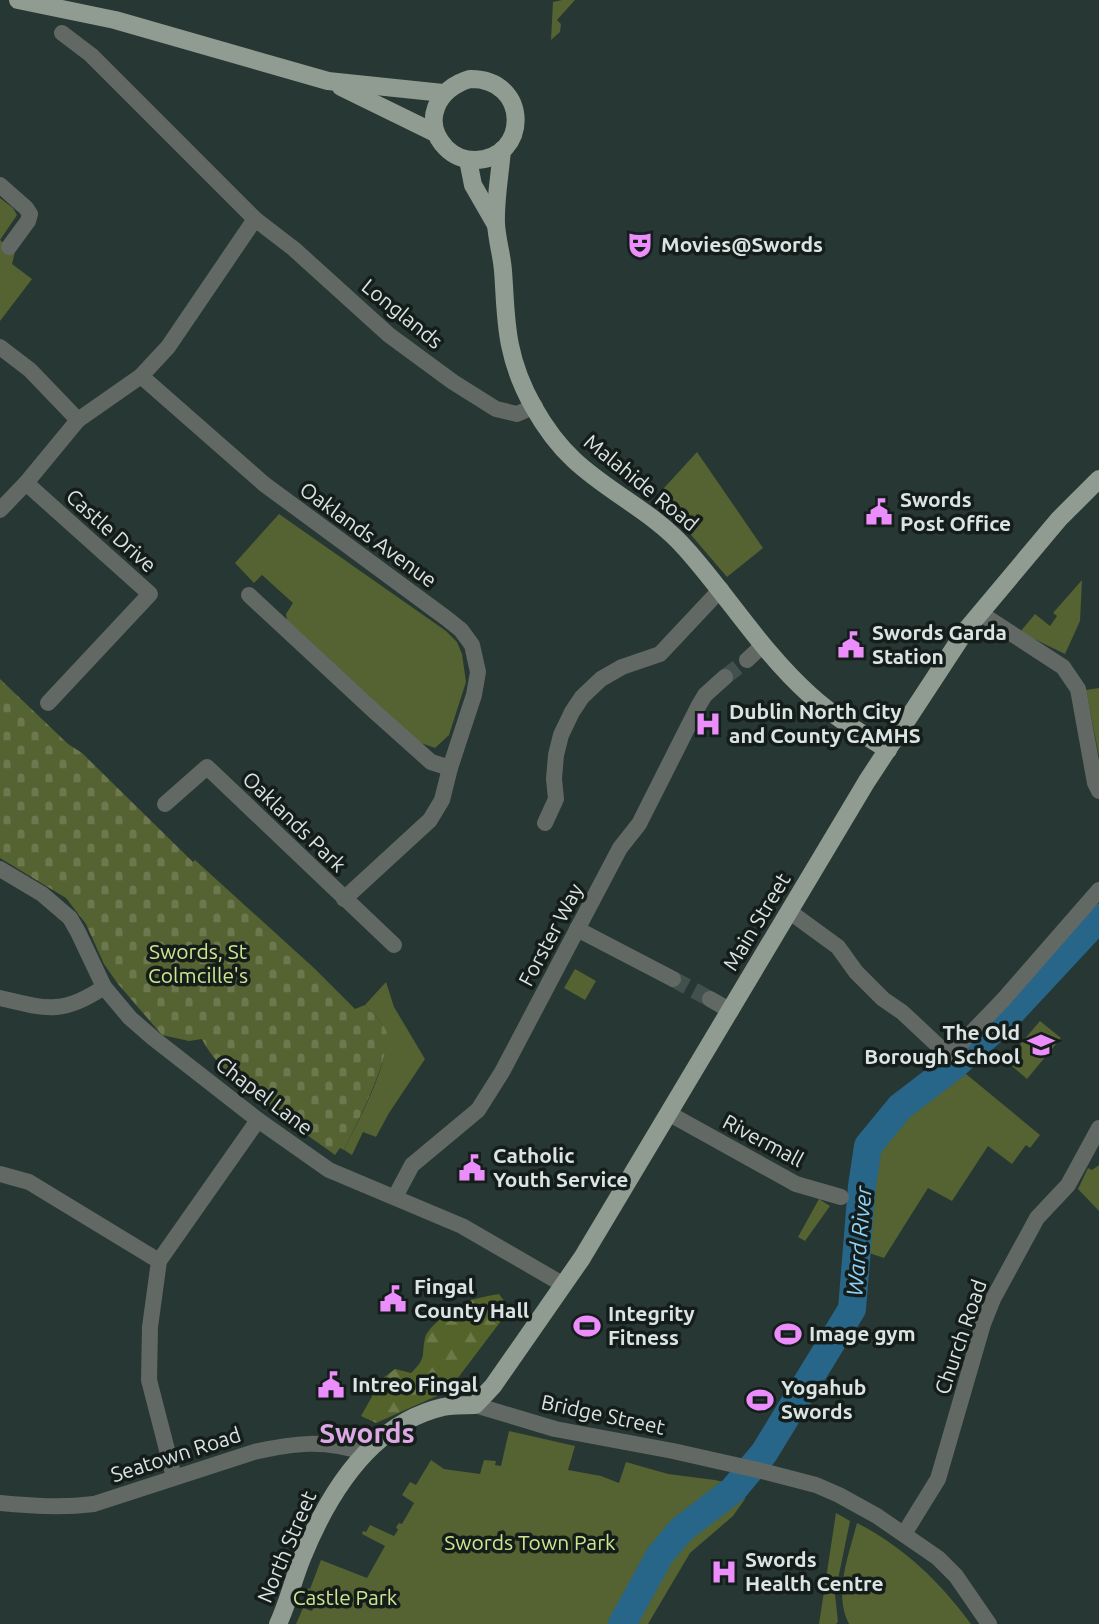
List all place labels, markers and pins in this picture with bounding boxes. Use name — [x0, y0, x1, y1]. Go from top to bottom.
theatre icon: Movies@Swords — [625, 230, 655, 260]
place label: Movies@Swords — [661, 232, 823, 256]
place label: Swords Post Office — [900, 487, 1011, 535]
public building icon: Swords Post Office — [864, 497, 894, 527]
place label: Swords Garda Station — [872, 620, 1007, 668]
public building icon: Swords Garda Station — [836, 630, 866, 660]
place label: Dublin North City and County CAMHS — [729, 699, 921, 747]
hospital icon: Dublin North City and County CAMHS — [693, 709, 723, 739]
place label: The Old Borough School — [864, 1020, 1020, 1068]
school or university icon: The Old Borough School — [1026, 1030, 1056, 1060]
place label: Catholic Youth Service — [493, 1143, 628, 1191]
public building icon: Catholic Youth Service — [457, 1153, 487, 1183]
place label: Fingal County Hall — [414, 1274, 529, 1322]
public building icon: Fingal County Hall — [378, 1284, 408, 1314]
place label: Integrity Fitness — [608, 1301, 695, 1349]
sports icon: Integrity Fitness — [572, 1311, 602, 1341]
sports icon: Image gym — [773, 1319, 803, 1349]
place label: Image gym — [809, 1321, 916, 1345]
public building icon: Intreo Fingal — [316, 1370, 346, 1400]
place label: Intreo Fingal — [352, 1372, 478, 1396]
place label: Yogahub Swords — [781, 1375, 866, 1423]
sports icon: Yogahub Swords — [745, 1385, 775, 1415]
place label: Swords Health Centre — [745, 1547, 884, 1595]
hospital icon: Swords Health Centre — [709, 1557, 739, 1587]

